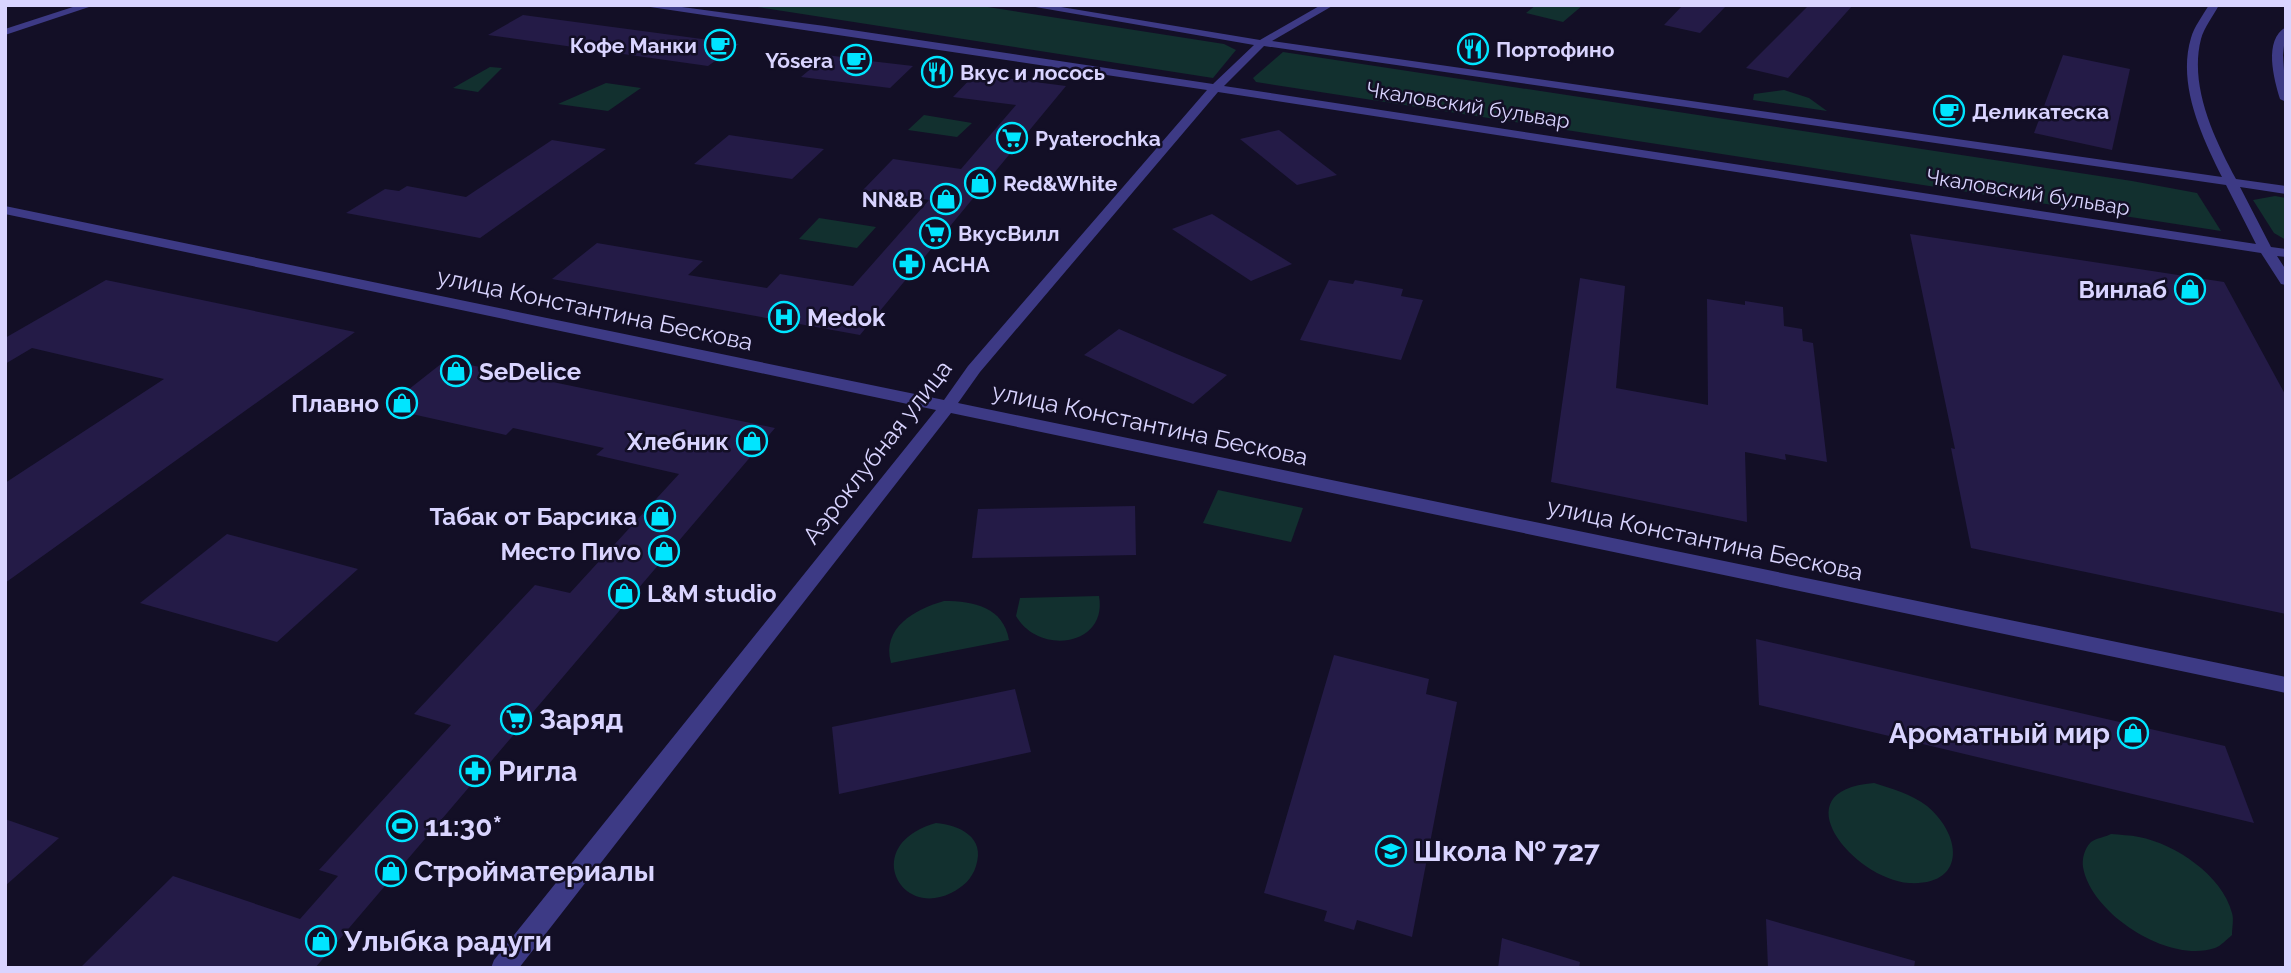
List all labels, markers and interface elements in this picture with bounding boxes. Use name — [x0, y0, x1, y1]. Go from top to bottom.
cafe icon: Кофе Манки — [703, 28, 737, 62]
restaurant icon: Портофино — [1456, 32, 1490, 66]
place label: Кофе Манки — [570, 33, 697, 58]
place label: Портофино — [1496, 37, 1615, 62]
cafe icon: Yōsera — [839, 43, 873, 77]
place label: Yōsera — [765, 48, 833, 73]
restaurant icon: Вкус и лосось — [920, 55, 954, 89]
place label: Вкус и лосось — [960, 60, 1105, 85]
street label: Чкаловский бульвар — [1364, 77, 1572, 133]
cafe icon: Деликатеска — [1932, 94, 1966, 128]
place label: Деликатеска — [1972, 99, 2109, 124]
supermarket icon: Pyaterochka — [995, 121, 1029, 155]
place label: Pyaterochka — [1035, 126, 1161, 151]
street label: Чкаловский бульвар — [1924, 164, 2132, 220]
shop icon: Red&White — [963, 166, 997, 200]
place label: Red&White — [1003, 171, 1118, 196]
shop icon: NN&B — [929, 182, 963, 216]
place label: NN&B — [862, 187, 923, 212]
supermarket icon: ВкусВилл — [918, 216, 952, 250]
place label: ВкусВилл — [958, 221, 1059, 246]
pharmacy icon: АСНА — [892, 247, 926, 281]
place label: АСНА — [932, 252, 991, 277]
street label: улица Константина Бескова — [434, 261, 756, 357]
shop icon: Винлаб — [2173, 272, 2207, 306]
place label: Винлаб — [2079, 275, 2167, 304]
hospital icon: Medok — [767, 300, 801, 334]
place label: Medok — [807, 303, 886, 332]
shop icon: SeDelice — [439, 354, 473, 388]
street label: Аэроклубная улица — [796, 354, 958, 550]
place label: SeDelice — [479, 357, 581, 386]
street label: улица Константина Бескова — [989, 376, 1311, 472]
shop icon: Плавно — [385, 386, 419, 420]
place label: Плавно — [291, 389, 379, 418]
shop icon: Хлебник — [735, 424, 769, 458]
place label: Хлебник — [626, 427, 729, 456]
street label: улица Константина Бескова — [1544, 491, 1866, 587]
shop icon: Табак от Барсика — [643, 499, 677, 533]
place label: Табак от Барсика — [429, 502, 637, 531]
shop icon: Место Пиvо — [647, 534, 681, 568]
place label: Место Пиvо — [500, 537, 641, 566]
shop icon: L&M studio — [607, 576, 641, 610]
place label: L&M studio — [647, 579, 777, 608]
supermarket icon: Заряд — [499, 702, 533, 736]
place label: Заряд — [539, 703, 623, 736]
shop icon: Ароматный мир — [2116, 716, 2150, 750]
place label: Ароматный мир — [1889, 717, 2110, 750]
pharmacy icon: Ригла — [458, 754, 492, 788]
place label: Ригла — [498, 755, 577, 788]
sports icon: 11:30* — [385, 809, 419, 843]
place label: 11:30* — [425, 810, 502, 843]
school or university icon: Школа № 727 — [1374, 834, 1408, 868]
place label: Школа № 727 — [1414, 835, 1600, 868]
shop icon: Стройматериалы — [374, 854, 408, 888]
place label: Стройматериалы — [414, 855, 655, 888]
shop icon: Улыбка радуги — [304, 924, 338, 958]
place label: Улыбка радуги — [343, 925, 552, 958]

